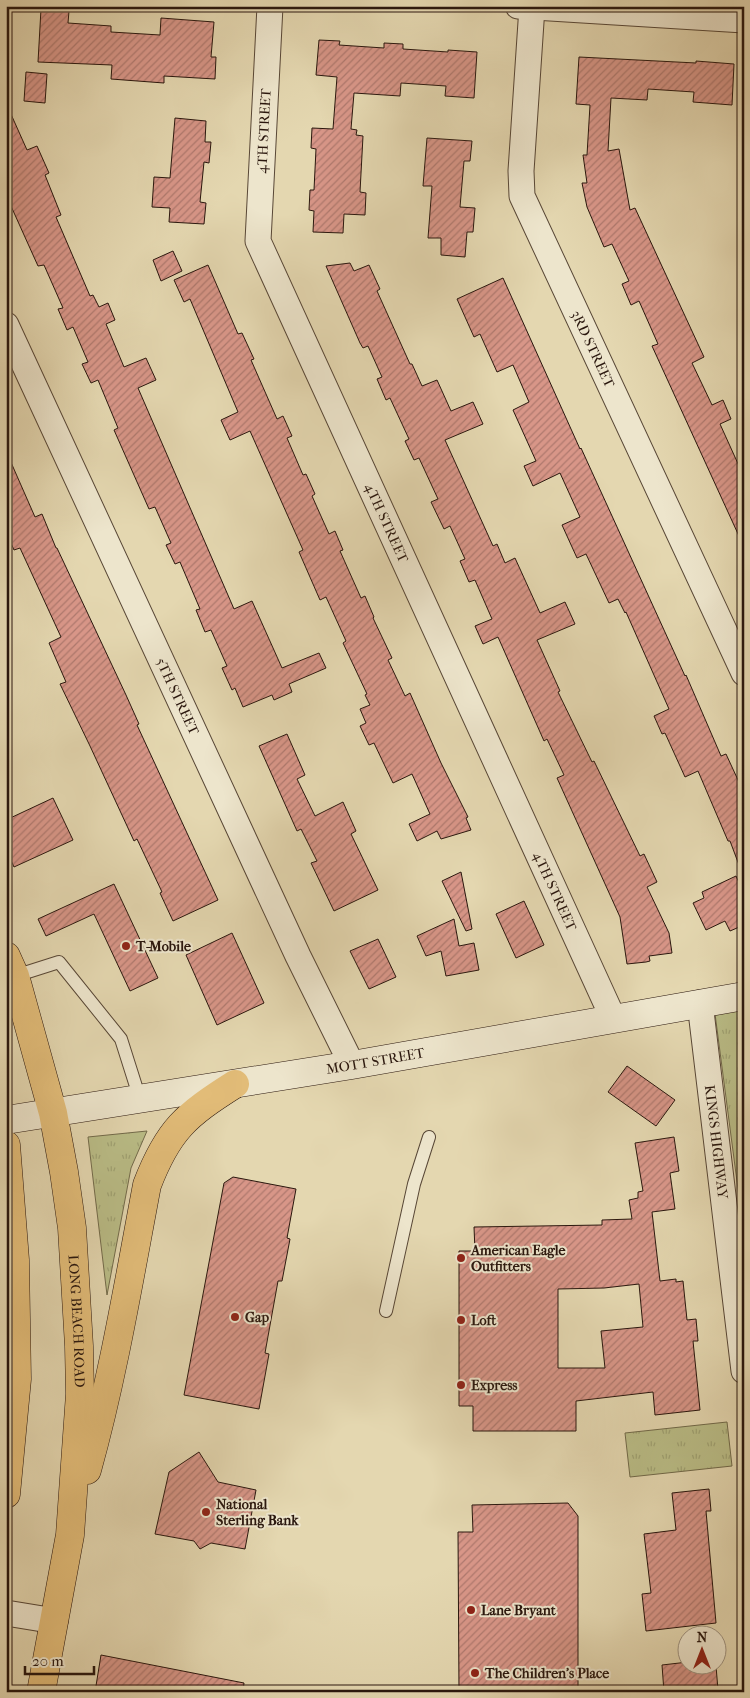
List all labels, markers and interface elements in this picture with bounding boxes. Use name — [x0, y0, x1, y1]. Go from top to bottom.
street label: 4TH STREET — [253, 87, 275, 174]
street label: 3RD STREET — [568, 308, 619, 391]
street label: 4TH STREET — [361, 480, 412, 565]
street label: 5TH STREET — [153, 655, 203, 738]
street label: 4TH STREET — [530, 849, 581, 934]
place label: T-Mobile — [135, 938, 191, 955]
marker: T-Mobile — [120, 940, 132, 952]
street label: MOTT STREET — [325, 1044, 426, 1077]
street label: KINGS HIGHWAY — [701, 1084, 732, 1200]
place label: American Eagle Outfitters — [470, 1242, 566, 1275]
marker: American Eagle Outfitters — [455, 1252, 467, 1264]
street label: LONG BEACH ROAD — [65, 1254, 88, 1388]
place label: Gap — [245, 1309, 269, 1326]
marker: Gap — [229, 1311, 241, 1323]
place label: Loft — [471, 1312, 497, 1329]
marker: Loft — [455, 1314, 467, 1326]
place label: Express — [471, 1377, 518, 1394]
marker: Express — [455, 1379, 467, 1391]
place label: National Sterling Bank — [216, 1496, 299, 1529]
marker: National Sterling Bank — [200, 1506, 212, 1518]
place label: Lane Bryant — [481, 1602, 557, 1619]
marker: Lane Bryant — [465, 1604, 477, 1616]
north arrow — [678, 1626, 728, 1676]
text: N — [697, 1629, 708, 1646]
scale bar — [25, 1643, 94, 1675]
text: 20 m — [32, 1652, 64, 1670]
place label: The Children's Place — [484, 1665, 609, 1682]
marker: The Children's Place — [469, 1667, 481, 1679]

